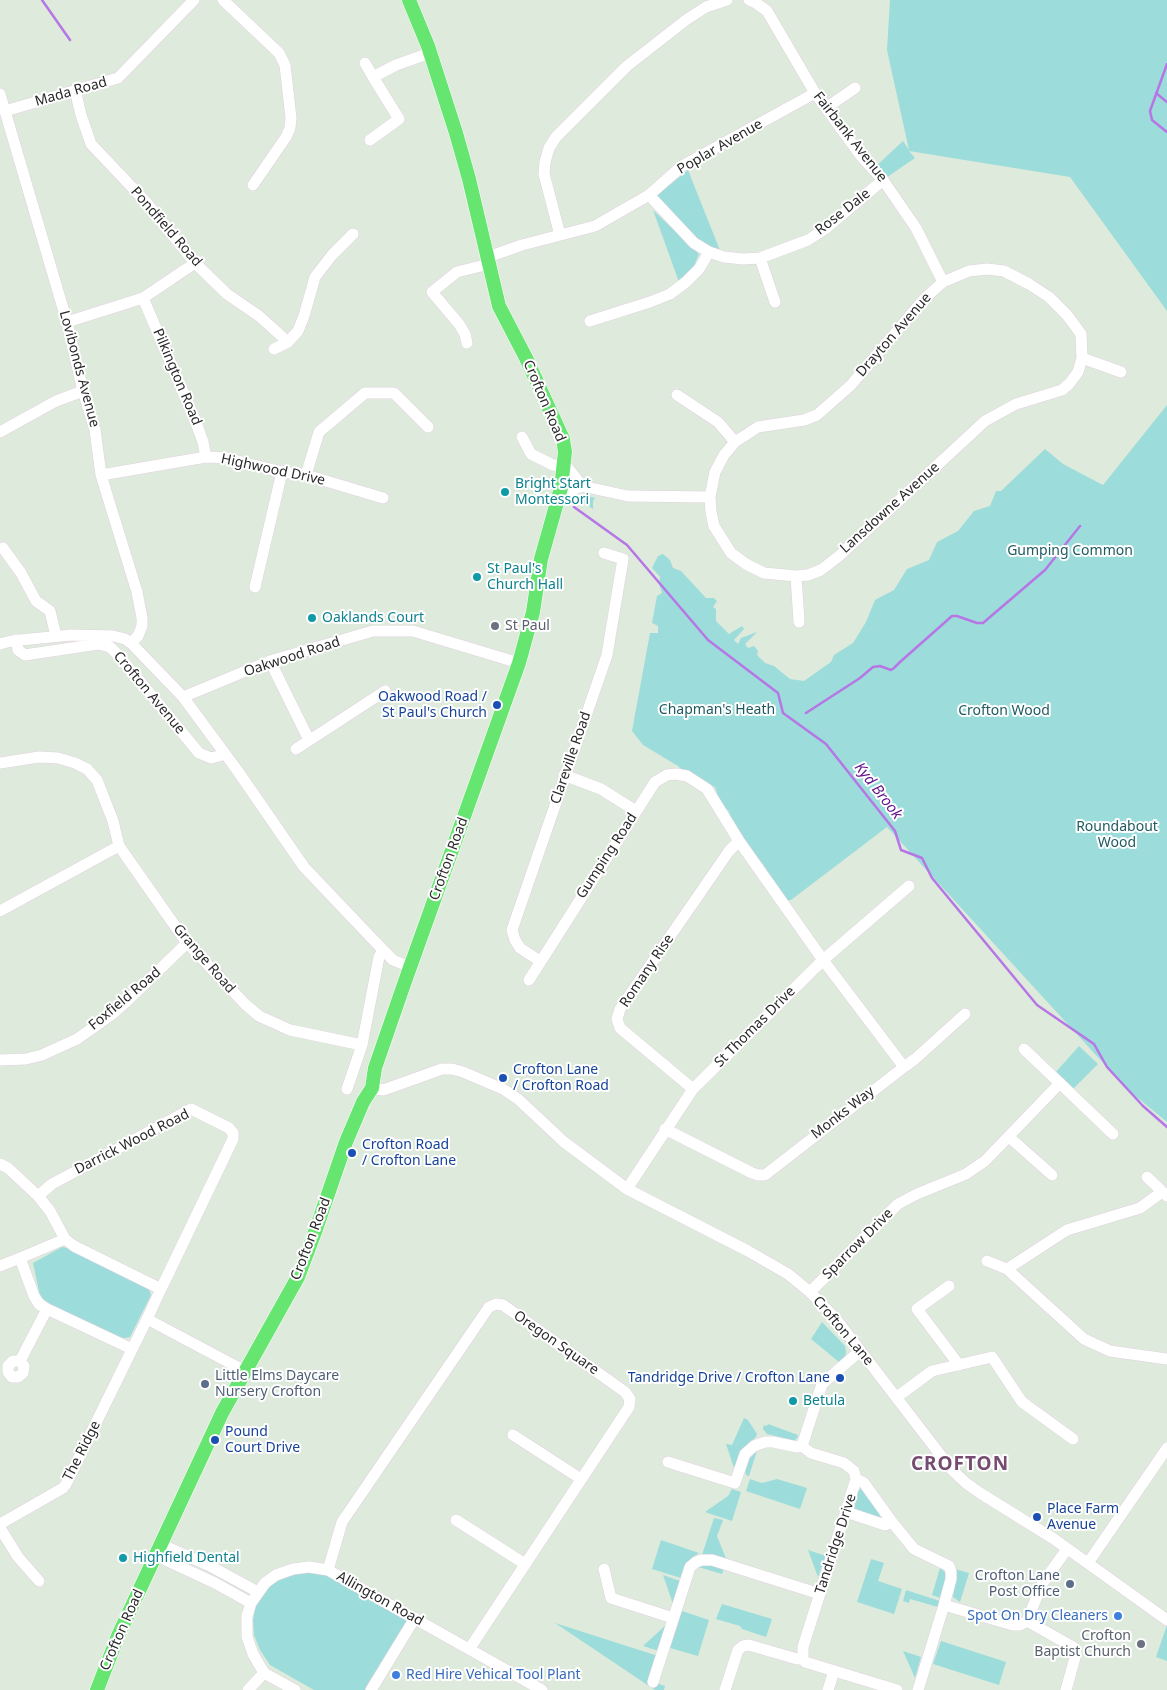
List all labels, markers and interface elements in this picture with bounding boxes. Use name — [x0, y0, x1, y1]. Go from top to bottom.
street label: Mada Road — [33, 74, 109, 110]
street label: Fairbank Avenue — [810, 89, 890, 185]
street label: Poplar Avenue — [674, 116, 766, 178]
street label: Pondfield Road — [127, 184, 205, 270]
street label: Rose Dale — [812, 185, 874, 239]
street label: Drayton Avenue — [853, 290, 935, 380]
street label: Lovibonds Avenue — [55, 309, 103, 429]
street label: Pilkington Road — [149, 326, 205, 428]
street label: Crofton Road — [519, 358, 569, 444]
street label: Highwood Drive — [219, 451, 327, 489]
street label: Lansdowne Avenue — [837, 459, 943, 557]
place label: Bright Start Montessori — [515, 476, 591, 508]
marker: Bright Start Montessori — [499, 486, 511, 498]
park label: Gumping Common — [1007, 543, 1133, 559]
place label: St Paul's Church Hall — [487, 561, 563, 594]
marker: St Paul's Church Hall — [471, 571, 483, 583]
place label: Oaklands Court — [322, 610, 424, 626]
marker: Oaklands Court — [306, 612, 318, 624]
place label: St Paul — [505, 618, 550, 634]
marker: St Paul — [489, 620, 501, 632]
street label: Oakwood Road — [242, 634, 342, 680]
street label: Crofton Avenue — [110, 648, 188, 738]
place label: Oakwood Road / St Paul's Church — [378, 689, 487, 722]
marker: Oakwood Road / St Paul's Church — [491, 699, 503, 711]
park label: Chapman's Heath — [659, 702, 775, 718]
park label: Crofton Wood — [958, 703, 1050, 719]
street label: Clareville Road — [547, 710, 595, 806]
water label: Kyd Brook — [850, 759, 906, 823]
street label: Gumping Road — [573, 810, 641, 902]
street label: Crofton Road — [426, 815, 472, 903]
park label: Roundabout Wood — [1076, 819, 1158, 852]
street label: Grange Road — [169, 921, 239, 997]
street label: Romany Rise — [616, 931, 678, 1011]
street label: Foxfield Road — [86, 964, 164, 1034]
street label: St Thomas Drive — [711, 983, 799, 1071]
place label: Crofton Lane / Crofton Road — [513, 1062, 609, 1094]
marker: Crofton Lane / Crofton Road — [497, 1072, 509, 1084]
street label: Monks Way — [808, 1083, 878, 1143]
street label: Darrick Wood Road — [72, 1106, 192, 1178]
place label: Crofton Road / Crofton Lane — [362, 1137, 456, 1170]
marker: Crofton Road / Crofton Lane — [346, 1147, 358, 1159]
street label: Crofton Road — [288, 1195, 334, 1283]
street label: Sparrow Drive — [819, 1205, 897, 1283]
street label: Crofton Lane — [809, 1293, 877, 1369]
street label: Oregon Square — [510, 1307, 602, 1379]
place label: Little Elms Daycare Nursery Crofton — [215, 1368, 339, 1400]
place label: Tandridge Drive / Crofton Lane — [628, 1370, 830, 1386]
marker: Tandridge Drive / Crofton Lane — [834, 1372, 846, 1384]
marker: Little Elms Daycare Nursery Crofton — [199, 1378, 211, 1390]
place label: Betula — [803, 1393, 845, 1409]
marker: Betula — [787, 1395, 799, 1407]
street label: The Ridge — [60, 1418, 104, 1484]
place label: Pound Court Drive — [225, 1424, 300, 1456]
marker: Pound Court Drive — [209, 1434, 221, 1446]
district label: CROFTON — [910, 1454, 1010, 1476]
street label: Tandridge Drive — [812, 1492, 860, 1596]
place label: Place Farm Avenue — [1047, 1501, 1119, 1534]
marker: Place Farm Avenue — [1031, 1511, 1043, 1523]
place label: Highfield Dental — [133, 1550, 240, 1566]
marker: Highfield Dental — [117, 1552, 129, 1564]
street label: Allington Road — [334, 1568, 426, 1630]
place label: Crofton Lane Post Office — [975, 1568, 1060, 1600]
marker: Crofton Lane Post Office — [1064, 1578, 1076, 1590]
street label: Crofton Road — [97, 1587, 147, 1673]
place label: Spot On Dry Cleaners — [967, 1608, 1108, 1624]
marker: Spot On Dry Cleaners — [1112, 1610, 1124, 1622]
place label: Crofton Baptist Church — [1034, 1628, 1131, 1660]
marker: Crofton Baptist Church — [1135, 1638, 1147, 1650]
place label: Red Hire Vehical Tool Plant — [406, 1667, 581, 1683]
marker: Red Hire Vehical Tool Plant — [390, 1669, 402, 1681]

